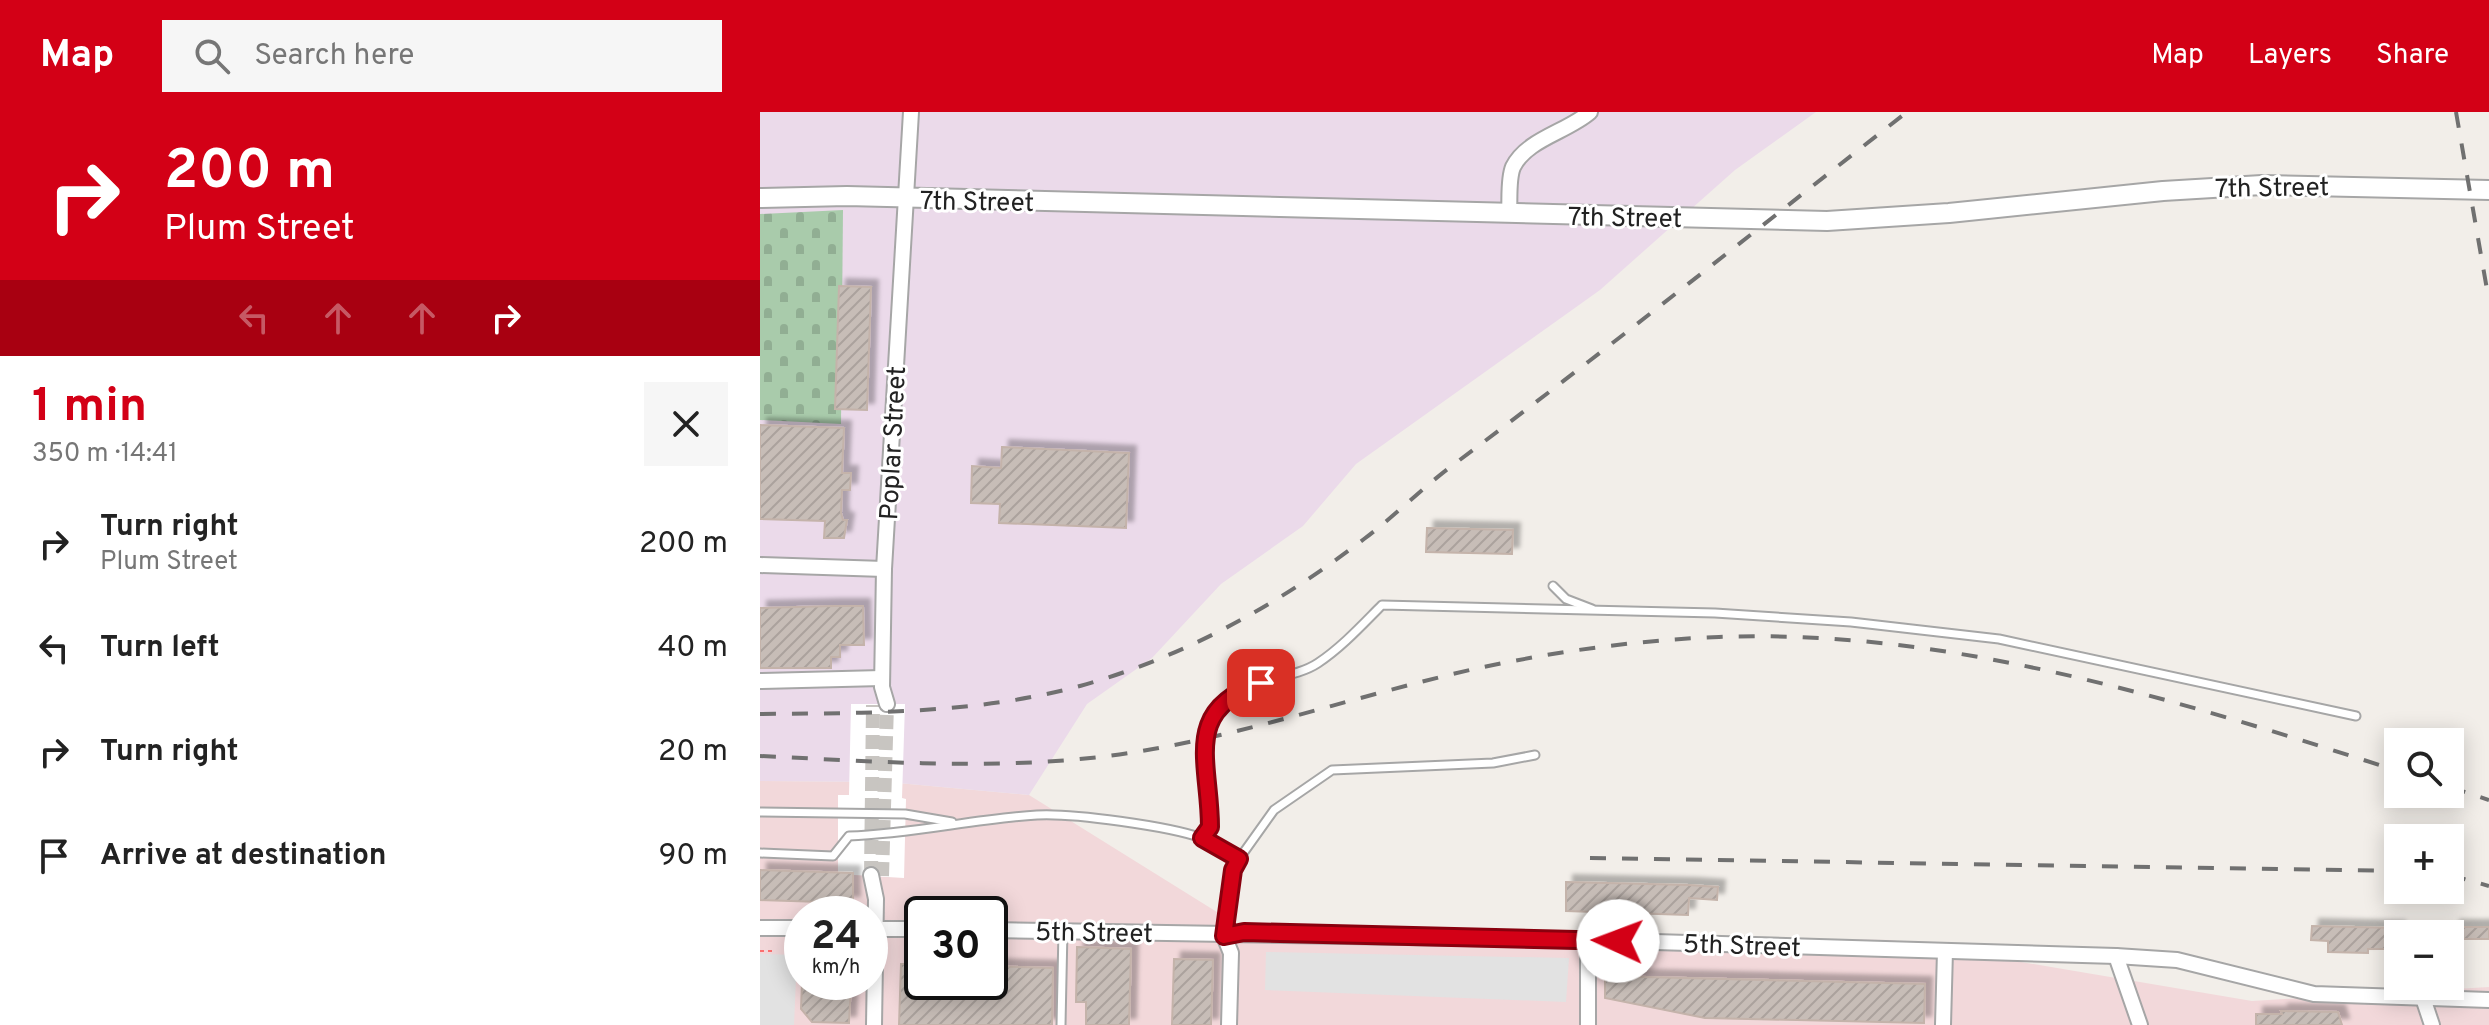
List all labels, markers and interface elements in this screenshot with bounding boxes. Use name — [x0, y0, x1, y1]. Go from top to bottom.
search box — [162, 20, 722, 92]
text: Map — [40, 32, 114, 81]
icon: search — [190, 34, 234, 78]
text: Search here — [254, 38, 414, 75]
text: Map — [2151, 38, 2204, 74]
text: Layers — [2248, 38, 2332, 74]
text: Share — [2376, 38, 2449, 74]
text: 200 m — [164, 138, 335, 208]
icon: right — [32, 144, 136, 248]
street label: 7th Street — [2215, 172, 2330, 207]
street label: 7th Street — [919, 186, 1034, 221]
street label: 7th Street — [1567, 202, 1682, 237]
text: Plum Street — [164, 207, 355, 253]
icon: left — [232, 296, 276, 340]
icon: ahead — [316, 296, 360, 340]
icon: ahead — [400, 296, 444, 340]
icon: right — [484, 296, 528, 340]
street label: Poplar Street — [874, 365, 915, 521]
text: 1 min — [32, 378, 147, 438]
button: close — [644, 382, 728, 466]
text: 350 m · 14:41 — [32, 438, 178, 471]
text: Turn right — [100, 509, 238, 546]
icon: right — [32, 522, 76, 566]
text: 200 m — [639, 526, 728, 563]
text: Plum Street — [100, 546, 238, 579]
icon: left — [32, 626, 76, 670]
text: Turn left — [100, 630, 220, 667]
text: 40 m — [658, 630, 728, 667]
pin — [1227, 649, 1295, 717]
icon: arrive — [1239, 661, 1283, 705]
map controls — [2384, 728, 2464, 1000]
button: search — [2384, 728, 2464, 808]
icon: right — [32, 730, 76, 774]
text: Turn right — [100, 734, 238, 771]
text: 20 m — [658, 734, 728, 771]
button: + — [2384, 824, 2464, 904]
icon: arrive — [32, 834, 76, 878]
text: Arrive at destination — [100, 838, 386, 875]
text: 90 m — [659, 838, 728, 875]
speed limit sign: 30 — [904, 896, 1008, 1000]
position arrow — [1576, 899, 1660, 983]
text: 24 — [811, 913, 861, 963]
street label: 5th Street — [1035, 917, 1153, 952]
button: − — [2384, 920, 2464, 1000]
street label: 5th Street — [1682, 929, 1801, 966]
text: km/h — [812, 955, 860, 981]

